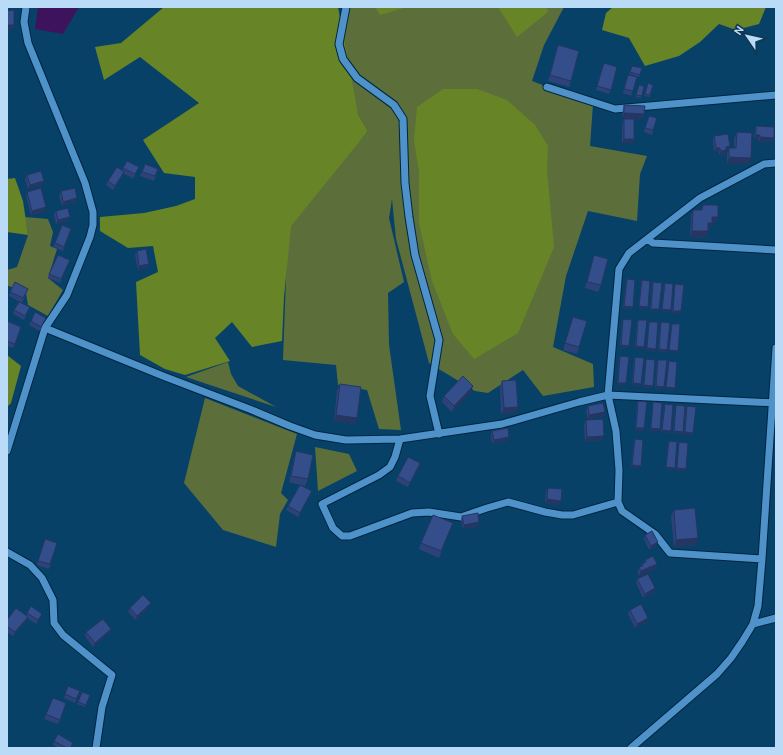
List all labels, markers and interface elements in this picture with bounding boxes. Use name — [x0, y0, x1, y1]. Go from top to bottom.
north arrow — [727, 16, 767, 56]
text: N — [731, 24, 746, 37]

